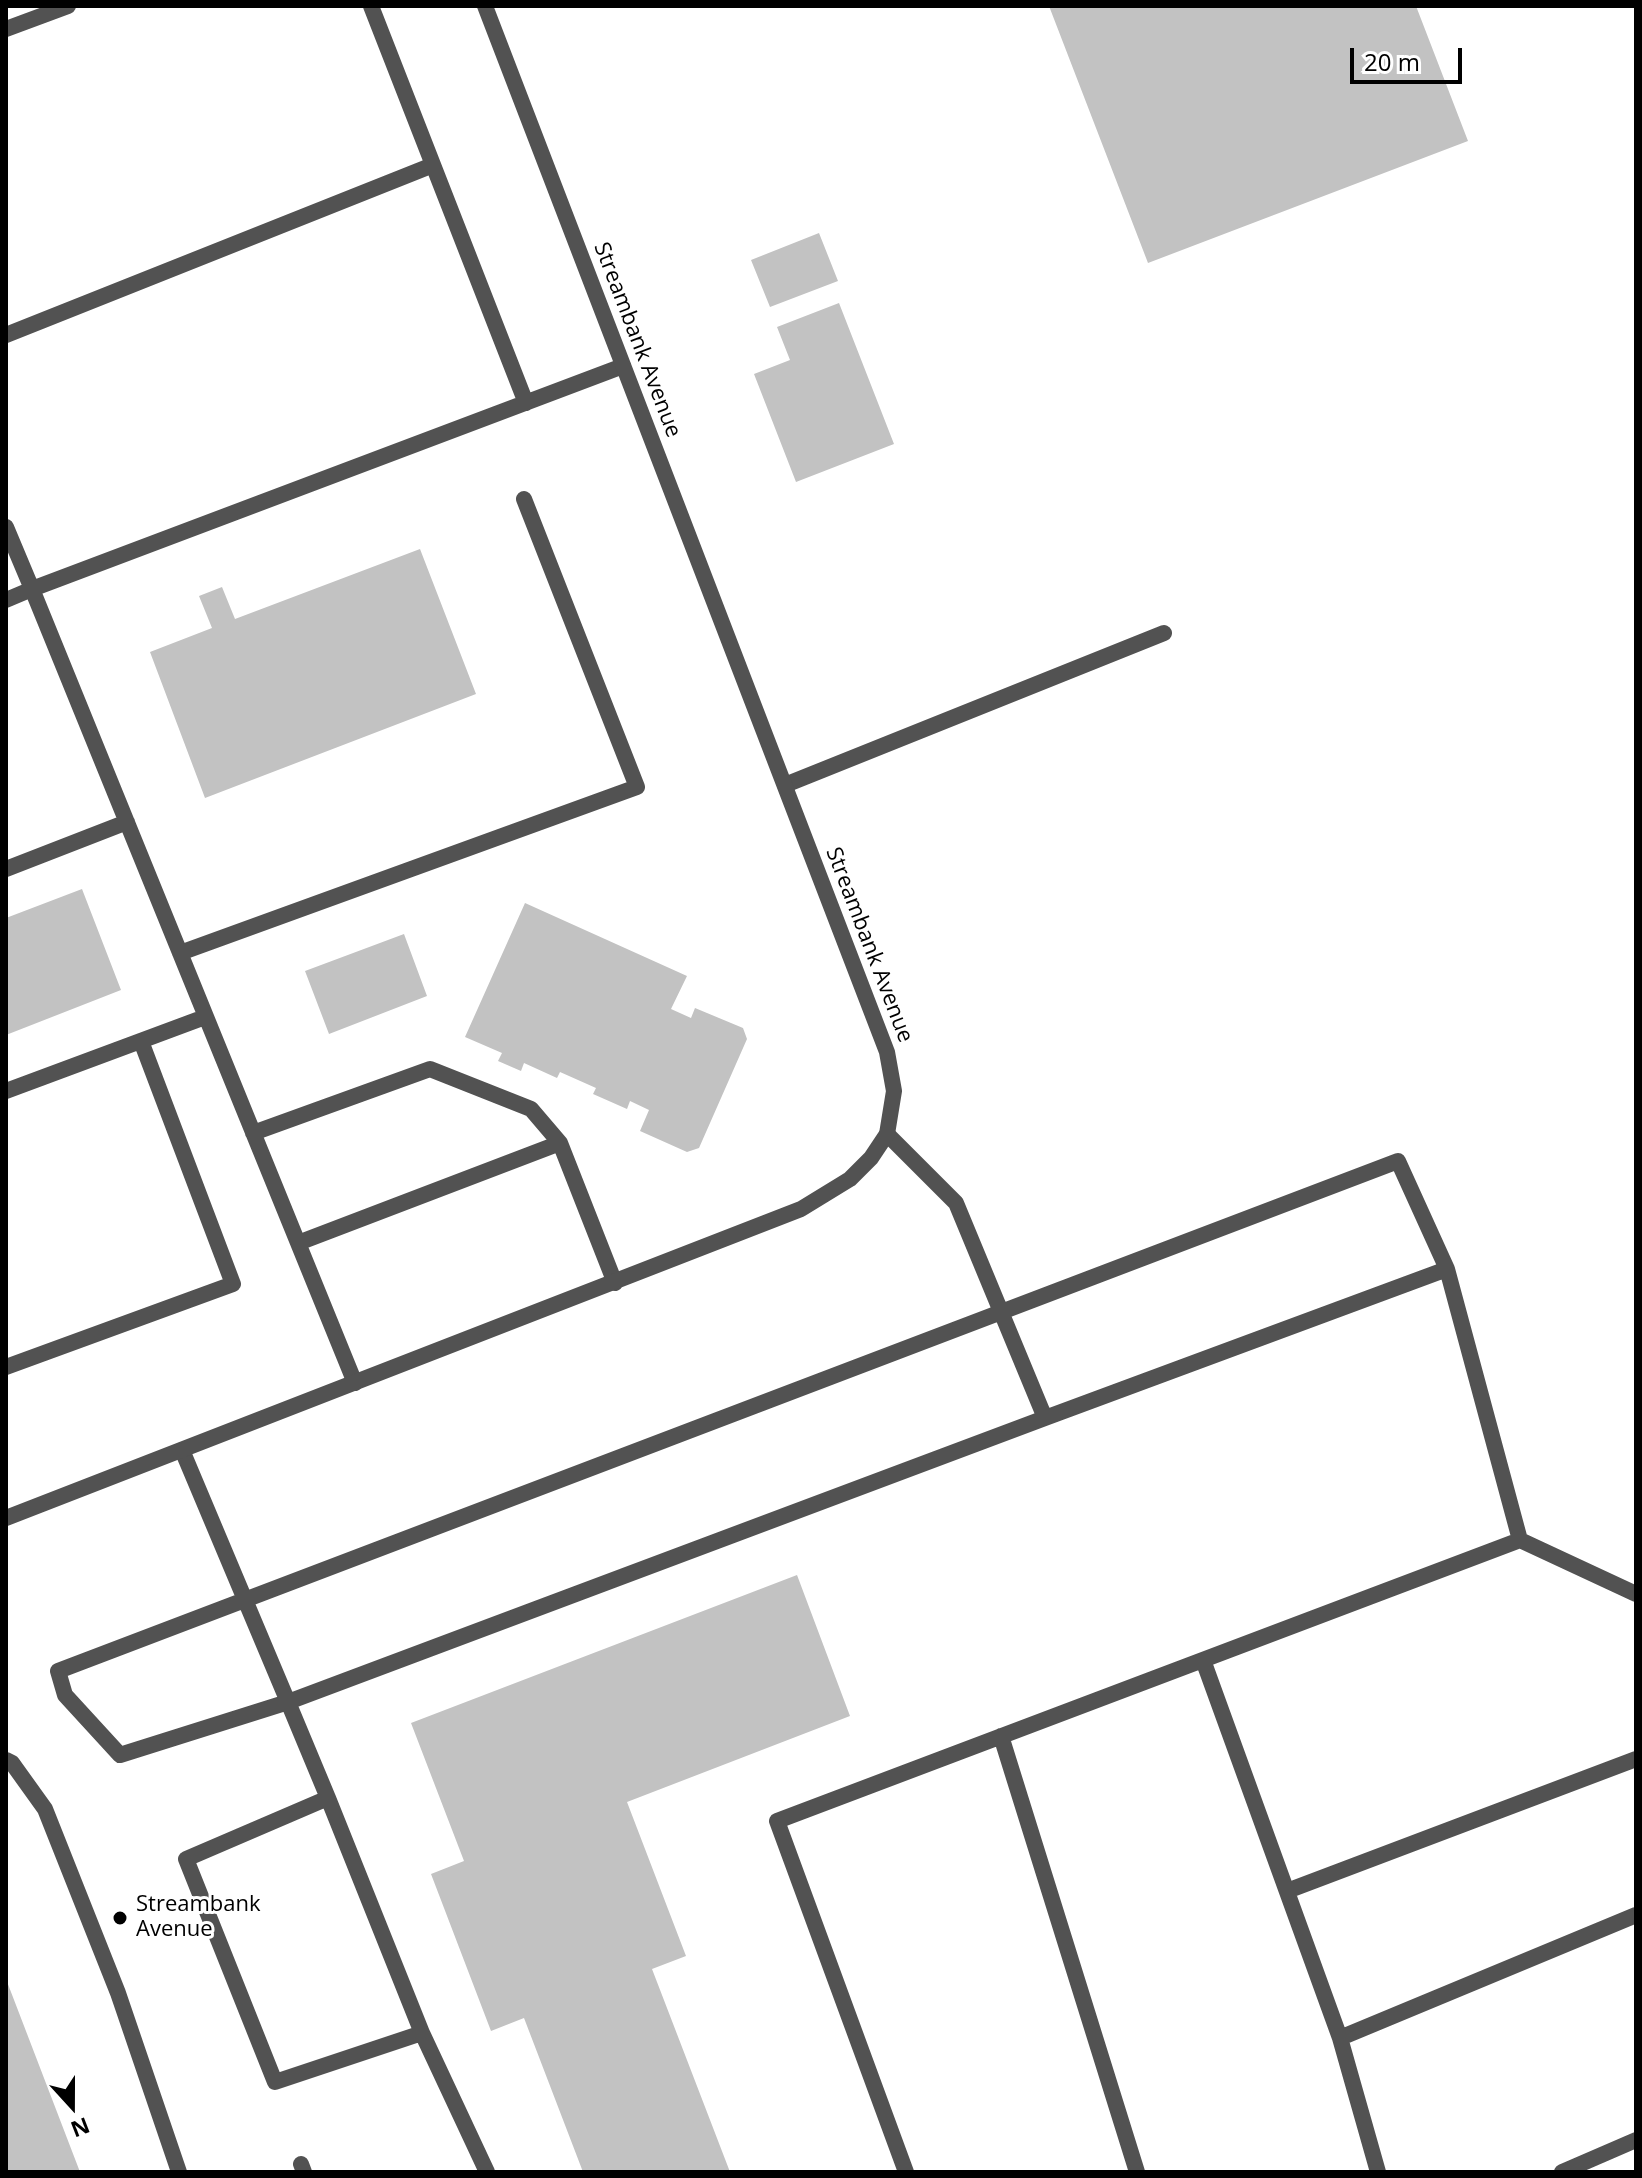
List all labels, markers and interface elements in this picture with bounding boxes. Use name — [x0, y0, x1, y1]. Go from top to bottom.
scale bar — [1354, 32, 1466, 82]
text: 20 m — [1364, 45, 1420, 78]
street label: Streambank Avenue — [588, 239, 686, 441]
street label: Streambank Avenue — [820, 844, 918, 1046]
place label: Streambank Avenue — [136, 1892, 261, 1944]
marker: Streambank Avenue — [111, 1909, 129, 1927]
north arrow — [32, 2066, 112, 2146]
text: N — [67, 2111, 94, 2146]

